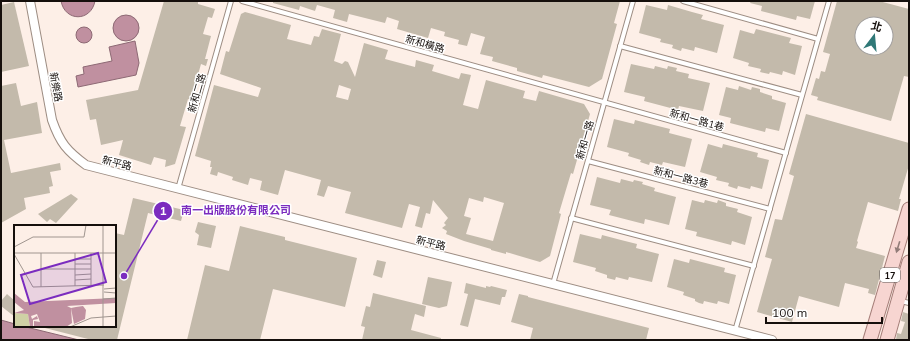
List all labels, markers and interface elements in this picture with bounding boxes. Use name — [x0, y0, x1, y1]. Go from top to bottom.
north arrow — [854, 16, 894, 56]
text: 北 — [870, 18, 884, 35]
street label: 新和橫路 — [404, 32, 446, 56]
street label: 新樂路 — [47, 71, 65, 103]
street label: 新和二路 — [185, 72, 209, 114]
street label: 新和一路1巷 — [668, 106, 726, 134]
street label: 新和一路 — [573, 119, 597, 161]
street label: 新平路 — [101, 153, 133, 173]
street label: 新和一路3巷 — [652, 163, 710, 191]
callout: 南一出版股份有限公司 — [153, 199, 299, 222]
text: 1 — [159, 203, 167, 218]
text: 南一出版股份有限公司 — [181, 203, 291, 217]
inset map — [14, 225, 116, 327]
street label: 新平路 — [415, 233, 447, 253]
one-way arrow — [895, 241, 901, 253]
road number: 17 — [880, 268, 900, 282]
scale bar — [766, 299, 882, 325]
text: 100 m — [772, 305, 807, 320]

